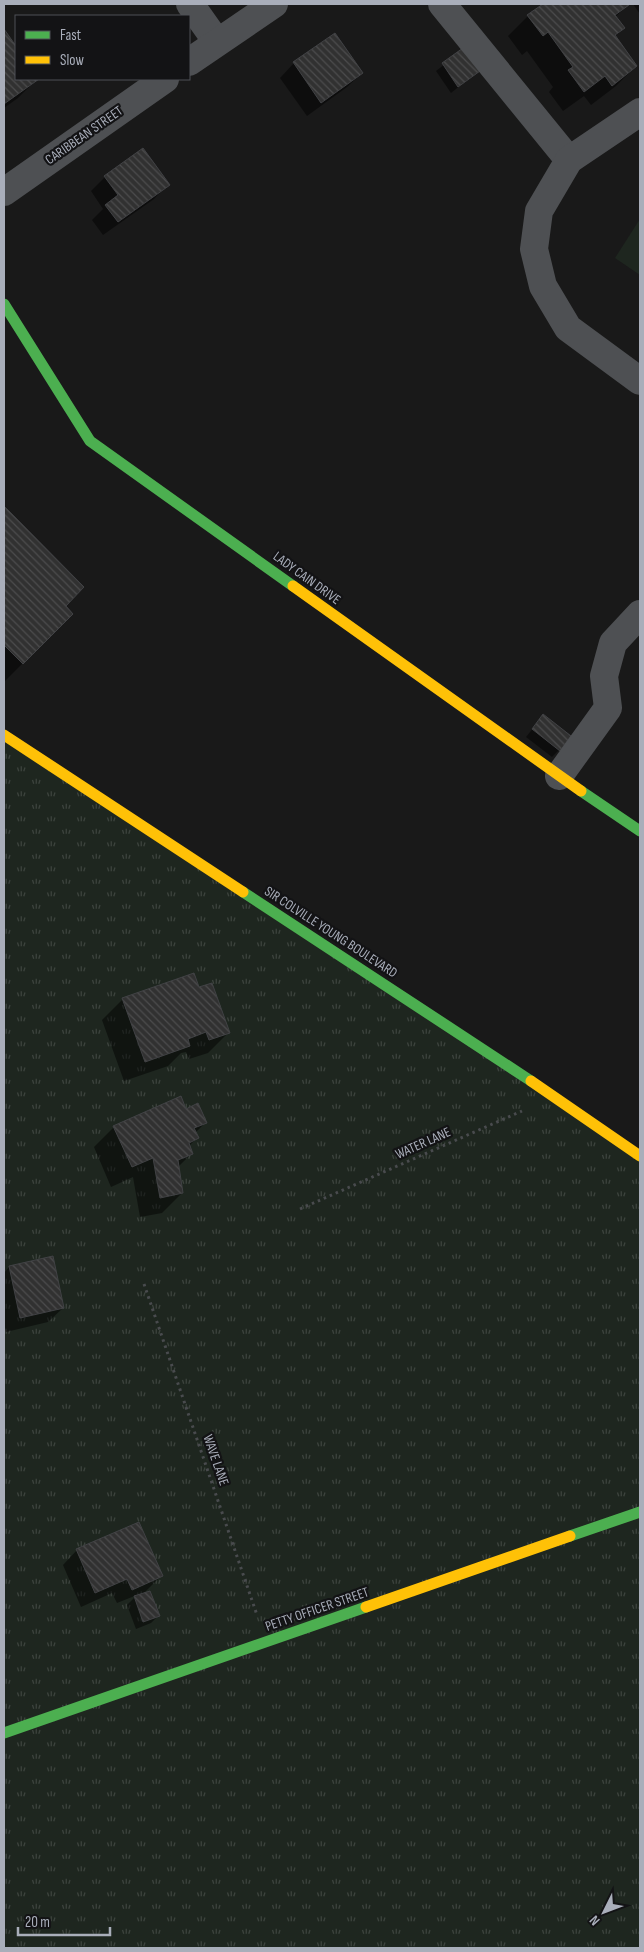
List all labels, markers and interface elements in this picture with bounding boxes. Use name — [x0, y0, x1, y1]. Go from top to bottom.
legend — [15, 15, 190, 80]
text: Fast — [60, 26, 82, 45]
text: Slow — [60, 51, 84, 70]
street label: CARIBBEAN STREET — [42, 102, 126, 168]
street label: LADY CAIN DRIVE — [270, 548, 344, 608]
street label: SIR COLVILLE YOUNG BOULEVARD — [261, 883, 401, 981]
street label: WATER LANE — [393, 1123, 453, 1163]
street label: WAVE LANE — [199, 1432, 233, 1488]
street label: PETTY OFFICER STREET — [263, 1583, 371, 1635]
north arrow — [579, 1887, 629, 1937]
scale bar — [18, 1904, 110, 1936]
text: N — [586, 1912, 604, 1929]
text: 20 m — [25, 1913, 50, 1932]

